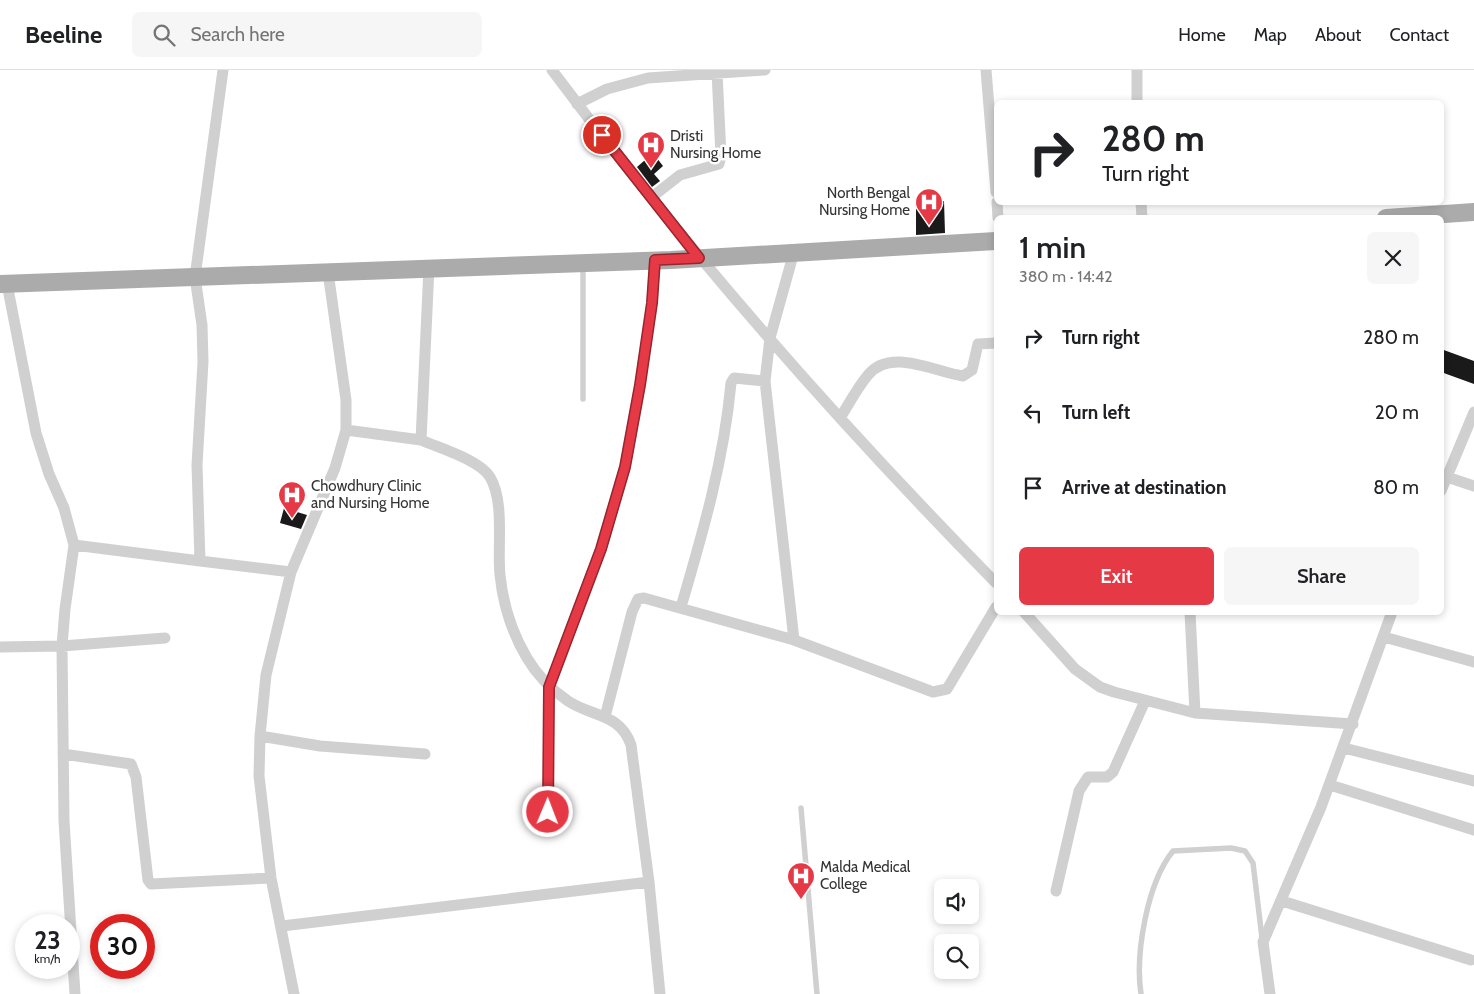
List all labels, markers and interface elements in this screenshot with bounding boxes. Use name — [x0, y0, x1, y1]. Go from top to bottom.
search box — [132, 12, 482, 57]
text: Beeline — [25, 20, 102, 49]
icon: search — [150, 21, 178, 49]
text: Search here — [190, 23, 285, 46]
text: Home — [1178, 24, 1226, 46]
text: Map — [1254, 24, 1287, 46]
text: About — [1315, 24, 1361, 46]
text: Contact — [1389, 24, 1449, 46]
pin — [581, 114, 623, 156]
text: 280 m — [1102, 117, 1205, 160]
icon: right — [1019, 120, 1084, 185]
icon: arrive — [588, 121, 616, 149]
place label: Dristi Nursing Home — [670, 127, 761, 162]
hospital icon: Dristi Nursing Home — [636, 130, 666, 169]
text: Turn right — [1102, 160, 1189, 187]
place label: North Bengal Nursing Home — [819, 184, 910, 219]
hospital icon: North Bengal Nursing Home — [914, 187, 944, 226]
text: 1 min — [1019, 229, 1086, 266]
button: close — [1367, 232, 1419, 284]
text: 380 m · 14:42 — [1019, 267, 1113, 286]
icon: right — [1019, 324, 1047, 352]
text: Turn right — [1062, 326, 1140, 349]
text: 280 m — [1363, 326, 1419, 349]
icon: left — [1019, 399, 1047, 427]
text: Turn left — [1062, 401, 1130, 424]
text: 20 m — [1375, 401, 1419, 424]
icon: arrive — [1019, 474, 1047, 502]
text: Arrive at destination — [1062, 476, 1226, 499]
text: 80 m — [1373, 476, 1419, 499]
place label: Chowdhury Clinic and Nursing Home — [311, 477, 430, 512]
hospital icon: Chowdhury Clinic and Nursing Home — [277, 480, 307, 519]
button: Exit — [1019, 547, 1214, 605]
button: Share — [1224, 547, 1419, 605]
position arrow — [521, 785, 573, 837]
place label: Malda Medical College — [820, 858, 911, 893]
hospital icon: Malda Medical College — [786, 861, 816, 900]
map controls — [934, 879, 979, 979]
button: sound — [934, 879, 979, 924]
speed limit sign: 30 — [90, 914, 155, 979]
text: 23 — [34, 925, 61, 955]
button: search — [934, 934, 979, 979]
text: km/h — [34, 951, 61, 966]

